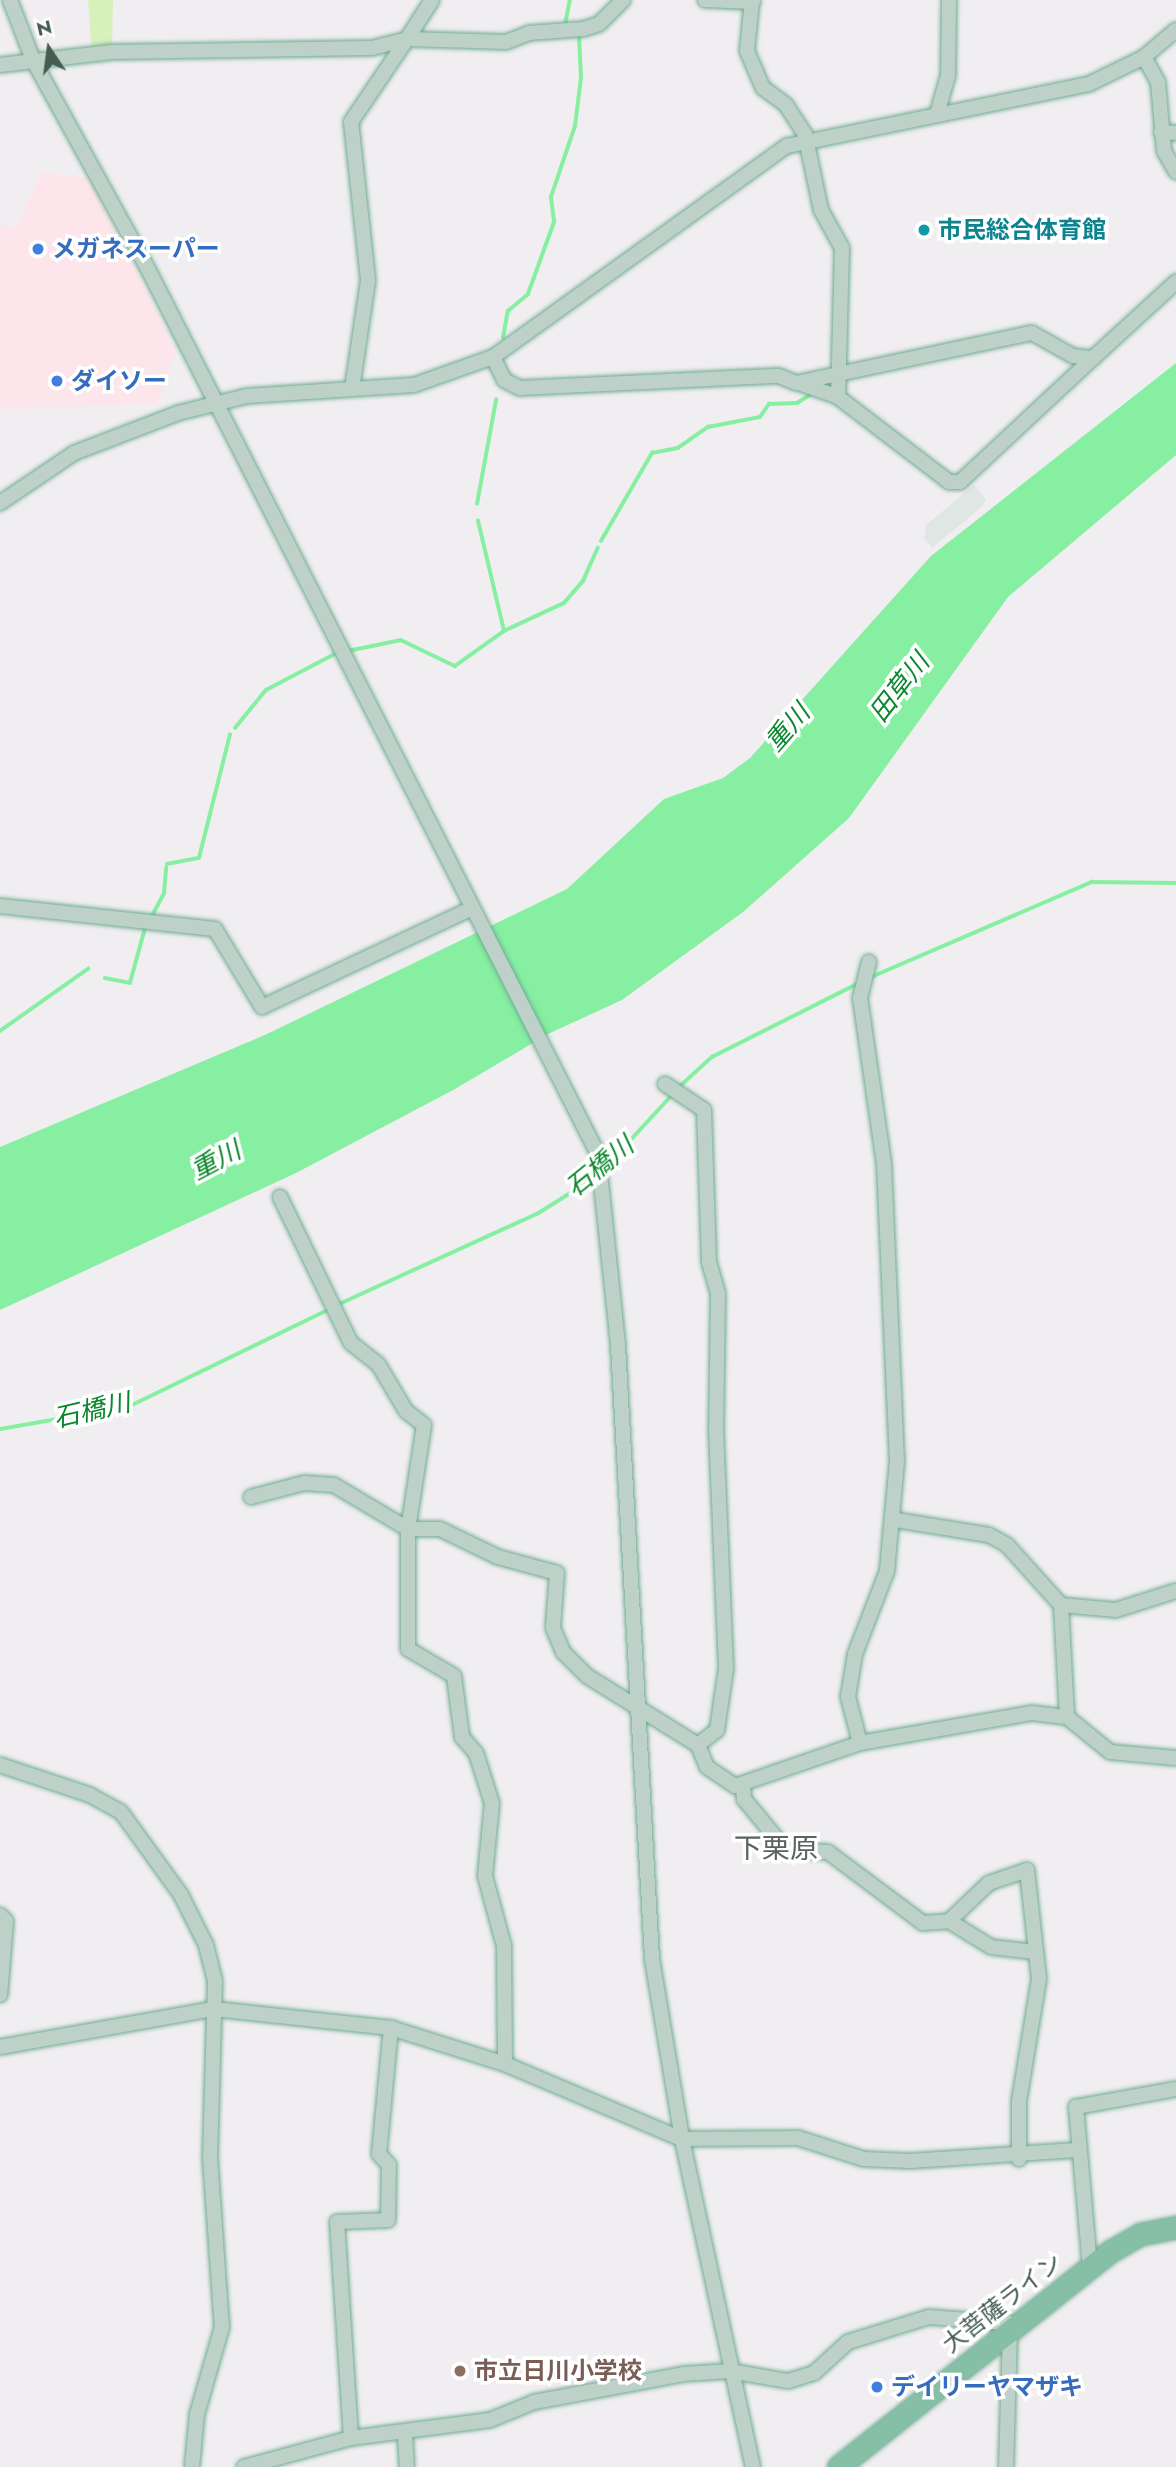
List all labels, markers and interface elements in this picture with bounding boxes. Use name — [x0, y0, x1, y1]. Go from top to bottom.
text: N — [34, 13, 55, 43]
north arrow — [14, 14, 84, 84]
place label: 市民総合体育館 — [938, 216, 1106, 244]
marker: 市民総合体育館 — [916, 222, 932, 238]
place label: メガネスーパー — [52, 235, 220, 263]
marker: メガネスーパー — [30, 241, 46, 257]
place label: ダイソー — [71, 367, 167, 395]
marker: ダイソー — [49, 373, 65, 389]
water label: 田草川 — [864, 648, 936, 728]
water label: 重川 — [759, 698, 817, 758]
water label: 石橋川 — [560, 1130, 640, 1204]
water label: 重川 — [186, 1135, 246, 1187]
water label: 石橋川 — [50, 1387, 134, 1435]
district label: 下栗原 — [734, 1832, 818, 1866]
street label: 大菩薩ライン — [936, 2247, 1068, 2359]
place label: 市立日川小学校 — [474, 2357, 642, 2385]
marker: 市立日川小学校 — [452, 2363, 468, 2379]
place label: デイリーヤマザキ — [891, 2373, 1083, 2401]
marker: デイリーヤマザキ — [869, 2379, 885, 2395]

